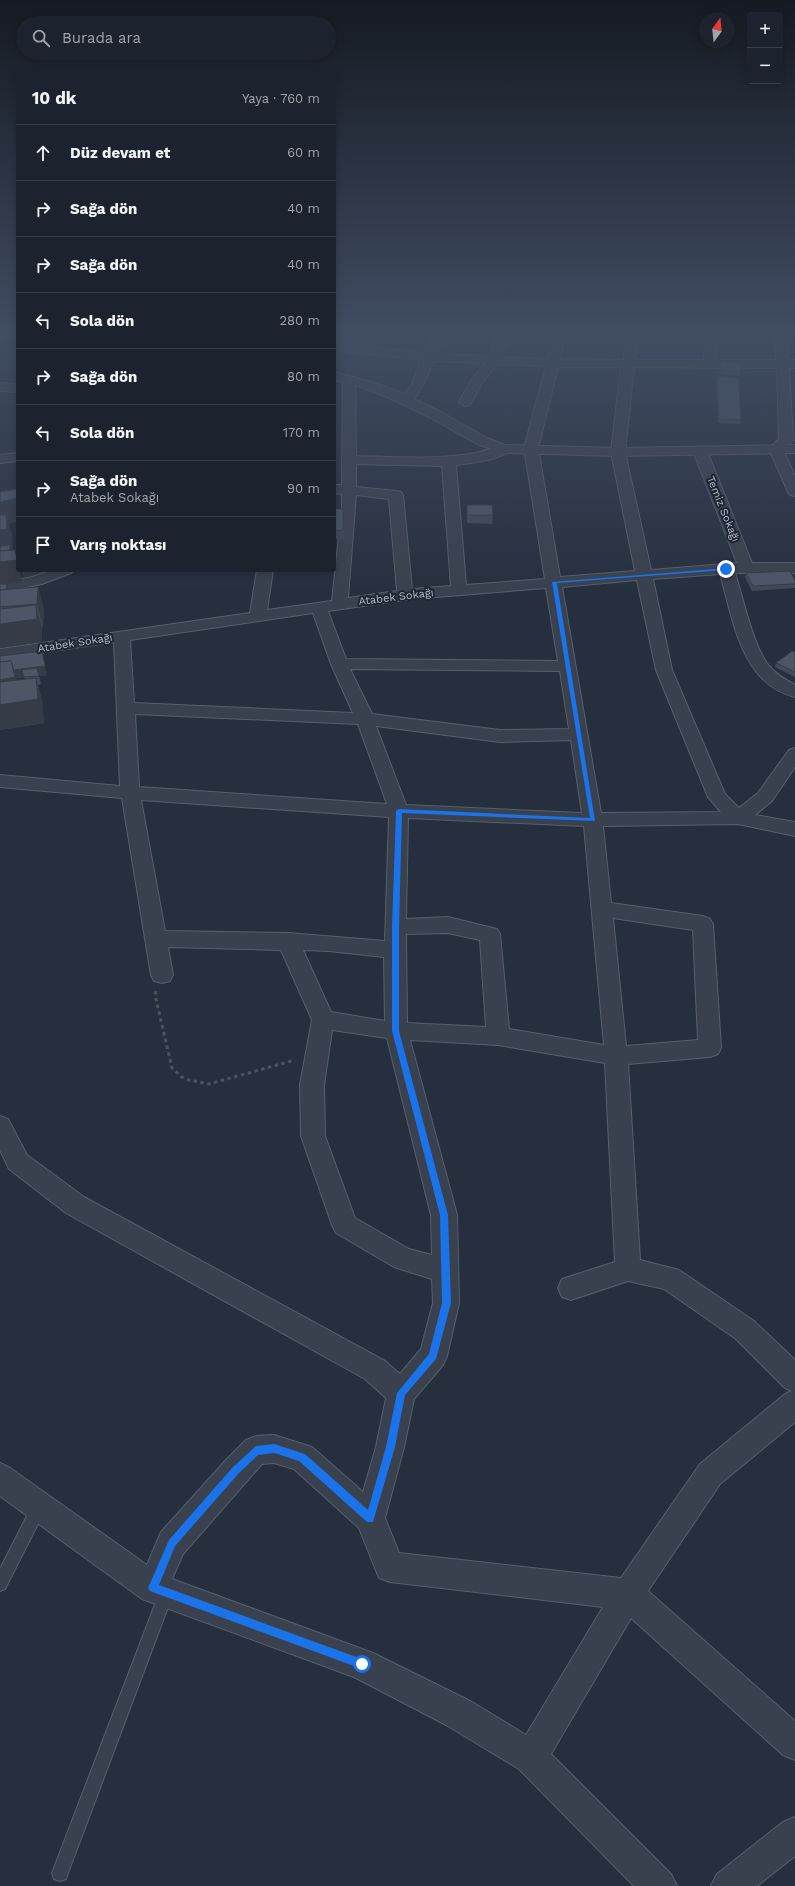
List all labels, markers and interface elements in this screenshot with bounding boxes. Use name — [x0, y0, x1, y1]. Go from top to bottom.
north arrow — [699, 12, 735, 48]
map controls — [747, 12, 783, 84]
button: + — [747, 12, 783, 48]
search box — [16, 16, 336, 60]
icon: search — [30, 27, 52, 49]
text: Burada ara — [62, 29, 141, 47]
button: − — [747, 48, 783, 84]
text: 10 dk — [32, 88, 76, 108]
text: Yaya · 760 m — [242, 91, 320, 106]
icon: ahead — [32, 142, 54, 164]
text: Düz devam et — [70, 144, 170, 162]
text: 60 m — [287, 145, 320, 160]
icon: right — [32, 198, 54, 220]
text: Sağa dön — [70, 200, 137, 218]
text: 40 m — [287, 201, 320, 216]
icon: right — [32, 254, 54, 276]
text: Sağa dön — [70, 256, 137, 274]
text: 40 m — [287, 257, 320, 272]
icon: left — [32, 310, 54, 332]
text: Sola dön — [70, 312, 134, 330]
text: 280 m — [280, 313, 320, 328]
icon: right — [32, 366, 54, 388]
text: Sağa dön — [70, 368, 137, 386]
text: 80 m — [287, 369, 320, 384]
icon: left — [32, 422, 54, 444]
text: Sola dön — [70, 424, 134, 442]
text: 170 m — [283, 425, 320, 440]
text: Sağa dön — [70, 472, 137, 490]
street label: Temiz Sokağı — [704, 474, 742, 544]
icon: right — [32, 478, 54, 500]
text: 90 m — [287, 481, 320, 496]
text: Atabek Sokağı — [70, 490, 159, 505]
icon: arrive — [32, 534, 54, 556]
text: Varış noktası — [70, 536, 167, 554]
route end — [717, 560, 735, 578]
street label: Atabek Sokağı — [358, 586, 434, 608]
street label: Atabek Sokağı — [37, 631, 113, 655]
route start — [353, 1655, 371, 1673]

